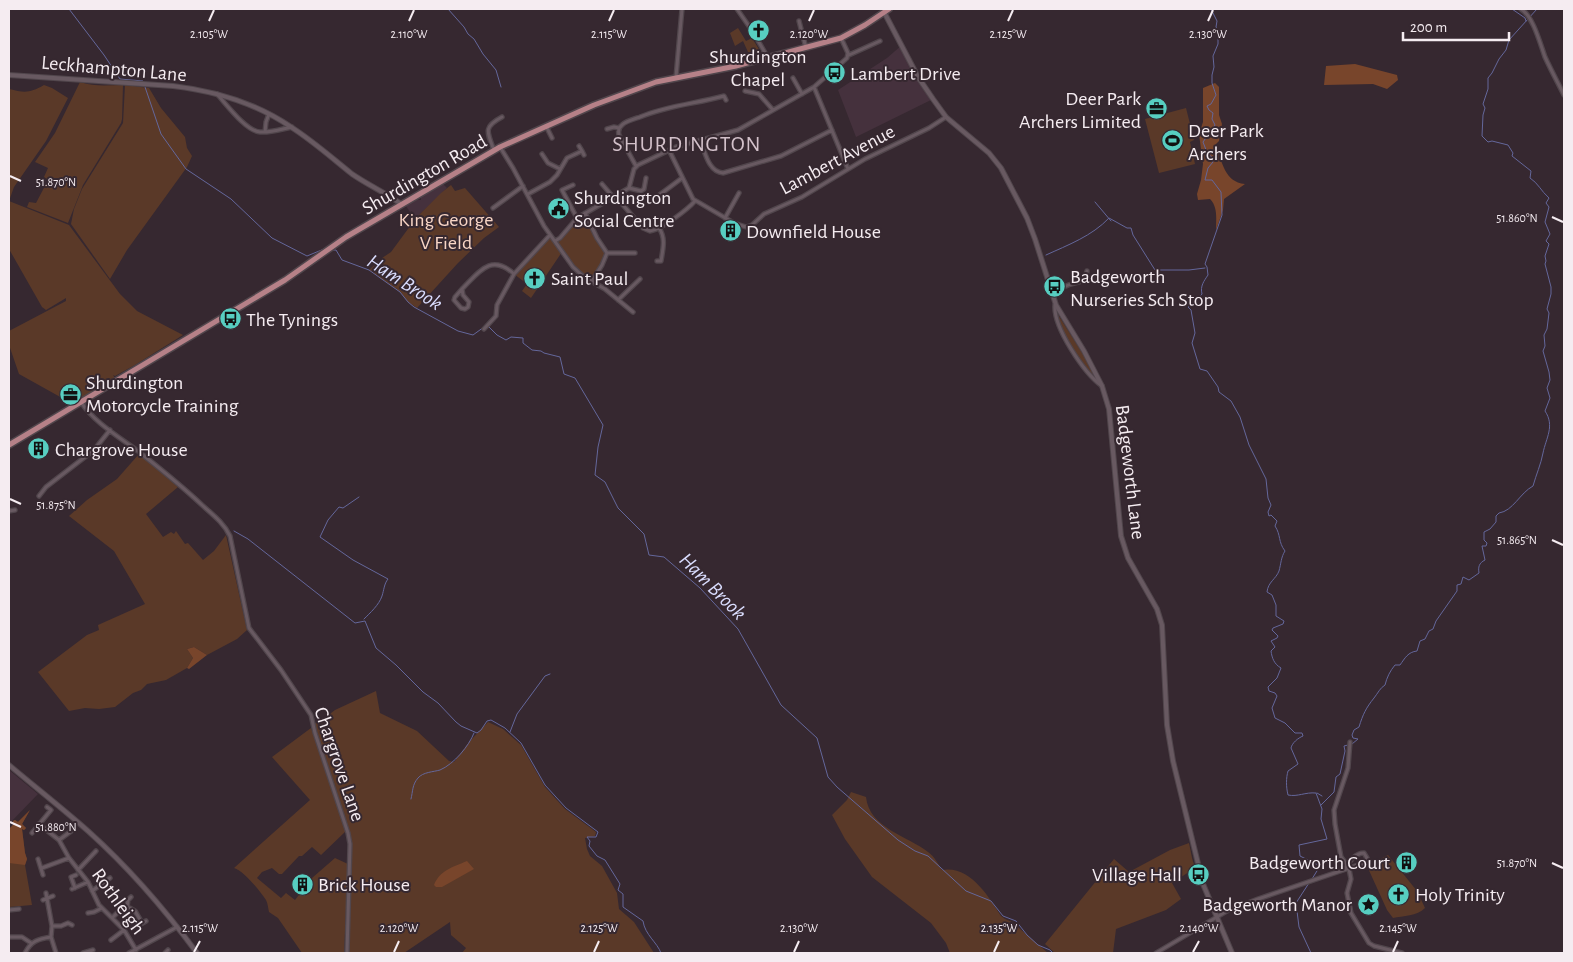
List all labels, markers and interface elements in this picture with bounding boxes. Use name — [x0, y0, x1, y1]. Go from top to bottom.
scale bar — [1403, 10, 1509, 42]
church icon: Shurdington Chapel — [746, 18, 770, 42]
text: 200 m — [1410, 20, 1447, 35]
text: 2.105°W — [190, 28, 228, 40]
text: 2.110°W — [390, 28, 428, 40]
text: 2.115°W — [591, 28, 627, 40]
text: 2.120°W — [790, 28, 829, 40]
text: 2.125°W — [989, 28, 1027, 40]
text: 2.130°W — [1189, 28, 1227, 40]
place label: Shurdington Chapel — [709, 47, 807, 90]
street label: Leckhampton Lane — [40, 53, 187, 85]
bus stop icon: Lambert Drive — [822, 61, 846, 85]
place label: Lambert Drive — [850, 64, 961, 84]
place label: Deer Park Archers Limited — [1019, 89, 1141, 132]
office icon: Deer Park Archers Limited — [1145, 97, 1169, 121]
street label: Lambert Avenue — [777, 121, 898, 199]
place label: Deer Park Archers — [1188, 121, 1264, 164]
sports icon: Deer Park Archers — [1160, 129, 1184, 153]
street label: Shurdington Road — [359, 131, 490, 219]
district label: SHURDINGTON — [612, 133, 762, 155]
text: 51.870°N — [36, 176, 76, 188]
place label: Shurdington Social Centre — [574, 188, 674, 231]
public building icon: Shurdington Social Centre — [546, 196, 570, 220]
park label: King George V Field — [399, 210, 494, 253]
text: 51.860°N — [1496, 212, 1538, 224]
building icon: Downfield House — [718, 219, 742, 243]
place label: Downfield House — [746, 222, 881, 242]
water label: Ham Brook — [363, 250, 446, 315]
church icon: Saint Paul — [523, 266, 547, 290]
place label: Badgeworth Nurseries Sch Stop — [1070, 267, 1214, 310]
place label: Saint Paul — [551, 269, 628, 289]
bus stop icon: Badgeworth Nurseries Sch Stop — [1042, 275, 1066, 299]
bus stop icon: The Tynings — [218, 307, 242, 331]
place label: The Tynings — [246, 310, 338, 330]
place label: Shurdington Motorcycle Training — [86, 373, 239, 416]
office icon: Shurdington Motorcycle Training — [58, 382, 82, 406]
street label: Badgeworth Lane — [1112, 404, 1148, 541]
building icon: Chargrove House — [27, 437, 51, 461]
place label: Chargrove House — [55, 440, 188, 460]
text: 51.875°N — [36, 499, 76, 511]
text: 51.865°N — [1497, 534, 1537, 546]
water label: Ham Brook — [675, 549, 750, 624]
street label: Chargrove Lane — [310, 705, 368, 824]
text: 51.880°N — [35, 821, 77, 833]
building icon: Badgeworth Court — [1394, 850, 1418, 874]
place label: Badgeworth Court — [1249, 853, 1391, 873]
text: 51.870°N — [1497, 857, 1537, 869]
bus stop icon: Village Hall — [1186, 862, 1210, 886]
street label: Rothleigh — [88, 865, 149, 938]
place label: Village Hall — [1092, 865, 1182, 885]
building icon: Brick House — [290, 872, 314, 896]
place label: Brick House — [318, 875, 410, 895]
church icon: Holy Trinity — [1387, 882, 1411, 906]
place label: Holy Trinity — [1415, 885, 1505, 905]
place icon: Badgeworth Manor — [1356, 892, 1380, 916]
place label: Badgeworth Manor — [1202, 895, 1353, 915]
text: 2.115°W — [182, 922, 218, 934]
text: 2.120°W — [380, 922, 419, 934]
text: 2.125°W — [580, 922, 618, 934]
text: 2.130°W — [780, 922, 818, 934]
text: 2.135°W — [981, 922, 1018, 934]
text: 2.140°W — [1180, 922, 1219, 934]
text: 2.145°W — [1379, 922, 1417, 934]

